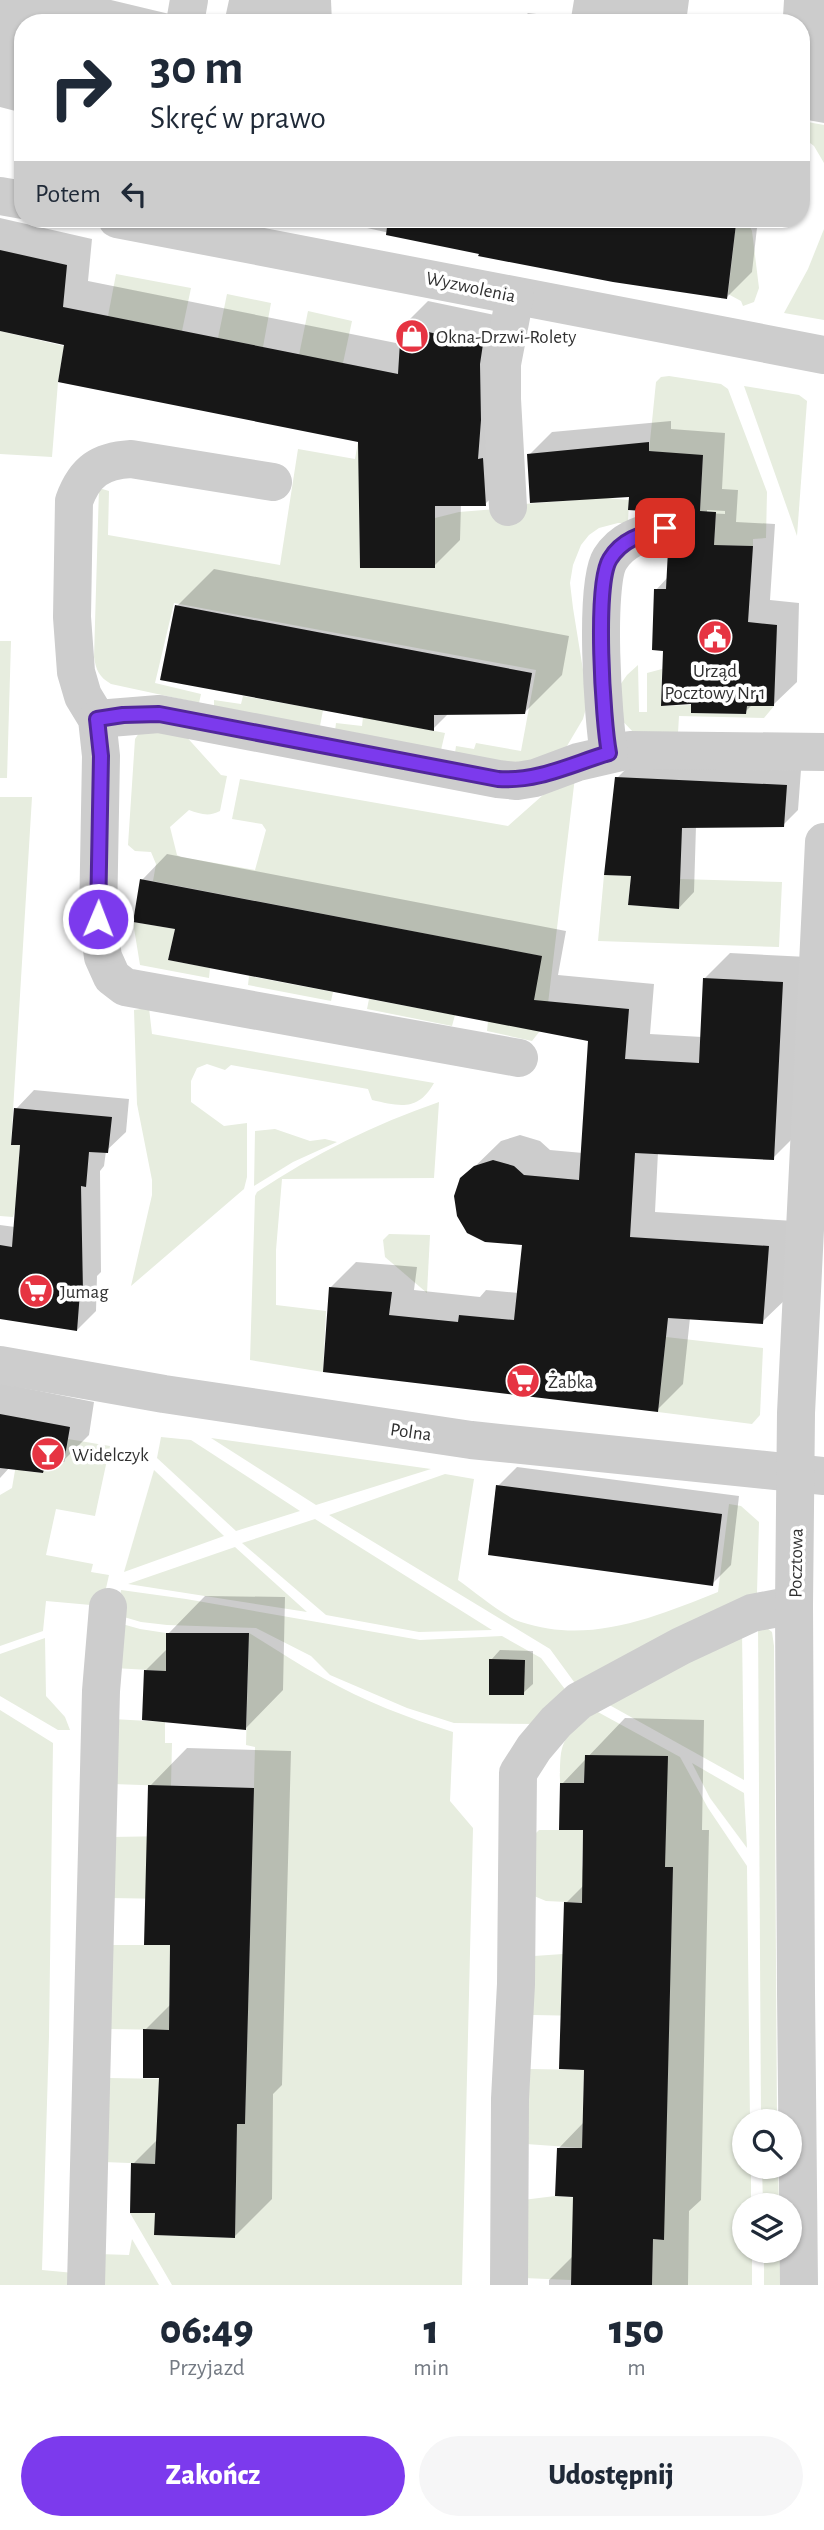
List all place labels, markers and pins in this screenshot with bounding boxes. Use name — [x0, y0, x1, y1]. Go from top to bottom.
shop icon: Okna-Drzwi-Rolety — [393, 317, 431, 355]
place label: Okna-Drzwi-Rolety — [436, 328, 576, 347]
pin — [635, 498, 695, 558]
public building icon: Urząd Pocztowy Nr 1 — [696, 618, 734, 656]
place label: Urząd Pocztowy Nr 1 — [664, 662, 766, 703]
supermarket icon: Jumag — [17, 1272, 55, 1310]
place label: Jumag — [60, 1283, 109, 1302]
supermarket icon: Żabka — [504, 1362, 542, 1400]
place label: Żabka — [548, 1372, 594, 1392]
bar icon: Widelczyk — [29, 1435, 67, 1473]
place label: Widelczyk — [72, 1446, 149, 1465]

